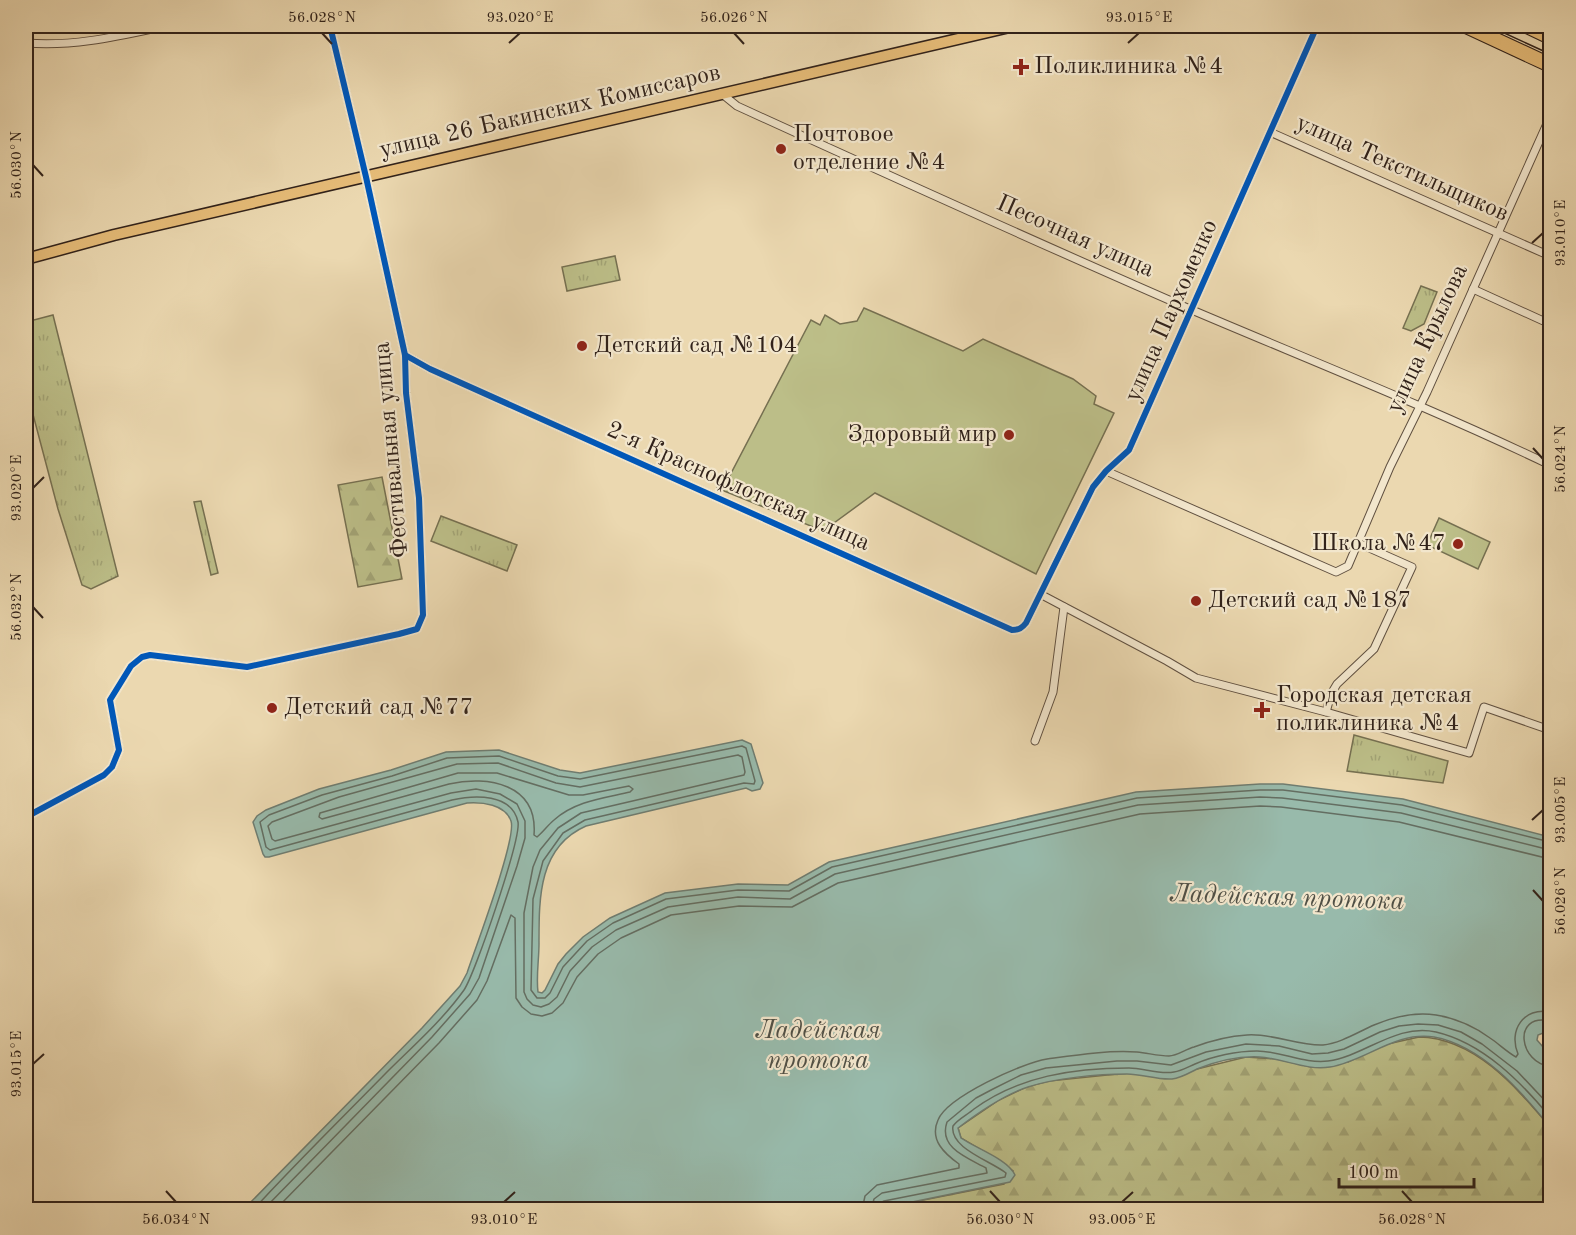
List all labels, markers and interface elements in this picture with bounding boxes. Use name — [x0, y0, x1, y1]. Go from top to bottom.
text: 56.028°N — [288, 11, 356, 26]
text: 93.020°E — [487, 11, 553, 26]
text: 56.026°N — [700, 11, 768, 26]
text: 93.015°E — [1106, 11, 1172, 26]
place label: Поликлиника №4 — [1034, 55, 1223, 79]
marker: Поликлиника №4 — [1012, 58, 1030, 76]
street label: улица 26 Бакинских Комиссаров — [377, 61, 723, 163]
street label: улица Текстильщиков — [1292, 111, 1512, 227]
place label: Почтовое отделение №4 — [793, 123, 946, 175]
text: 56.030°N — [10, 131, 25, 199]
marker: Почтовое отделение №4 — [774, 142, 788, 156]
street label: Песочная улица — [993, 191, 1158, 283]
text: 93.010°E — [1554, 200, 1569, 266]
street label: улица Пархоменко — [1121, 216, 1223, 406]
street label: улица Крылова — [1383, 261, 1473, 417]
place label: Детский сад №104 — [594, 334, 797, 358]
marker: Детский сад №104 — [575, 339, 589, 353]
street label: Фестивальная улица — [371, 341, 413, 559]
street label: 2-я Краснофлотская улица — [603, 418, 873, 556]
place label: Здоровый мир — [848, 423, 997, 447]
text: 56.024°N — [1554, 425, 1569, 493]
marker: Здоровый мир — [1002, 428, 1016, 442]
text: 93.020°E — [10, 455, 25, 521]
place label: Школа №47 — [1311, 532, 1446, 556]
marker: Школа №47 — [1451, 537, 1465, 551]
text: 56.032°N — [10, 573, 25, 641]
place label: Детский сад №187 — [1208, 589, 1411, 613]
marker: Детский сад №187 — [1189, 594, 1203, 608]
place label: Городская детская поликлиника №4 — [1276, 684, 1472, 736]
place label: Детский сад №77 — [284, 696, 473, 720]
marker: Детский сад №77 — [265, 701, 279, 715]
marker: Городская детская поликлиника №4 — [1253, 701, 1271, 719]
text: 93.005°E — [1554, 777, 1569, 843]
text: 56.026°N — [1554, 867, 1569, 935]
water label: Ладейская протока — [1169, 881, 1405, 915]
water label: Ладейская протока — [755, 1018, 881, 1074]
text: 93.015°E — [10, 1031, 25, 1097]
scale bar — [1339, 1151, 1474, 1189]
text: 100 m — [1348, 1164, 1399, 1182]
text: 56.034°N — [142, 1213, 210, 1228]
text: 93.010°E — [471, 1213, 537, 1228]
text: 56.030°N — [966, 1213, 1034, 1228]
text: 93.005°E — [1089, 1213, 1155, 1228]
text: 56.028°N — [1378, 1213, 1446, 1228]

